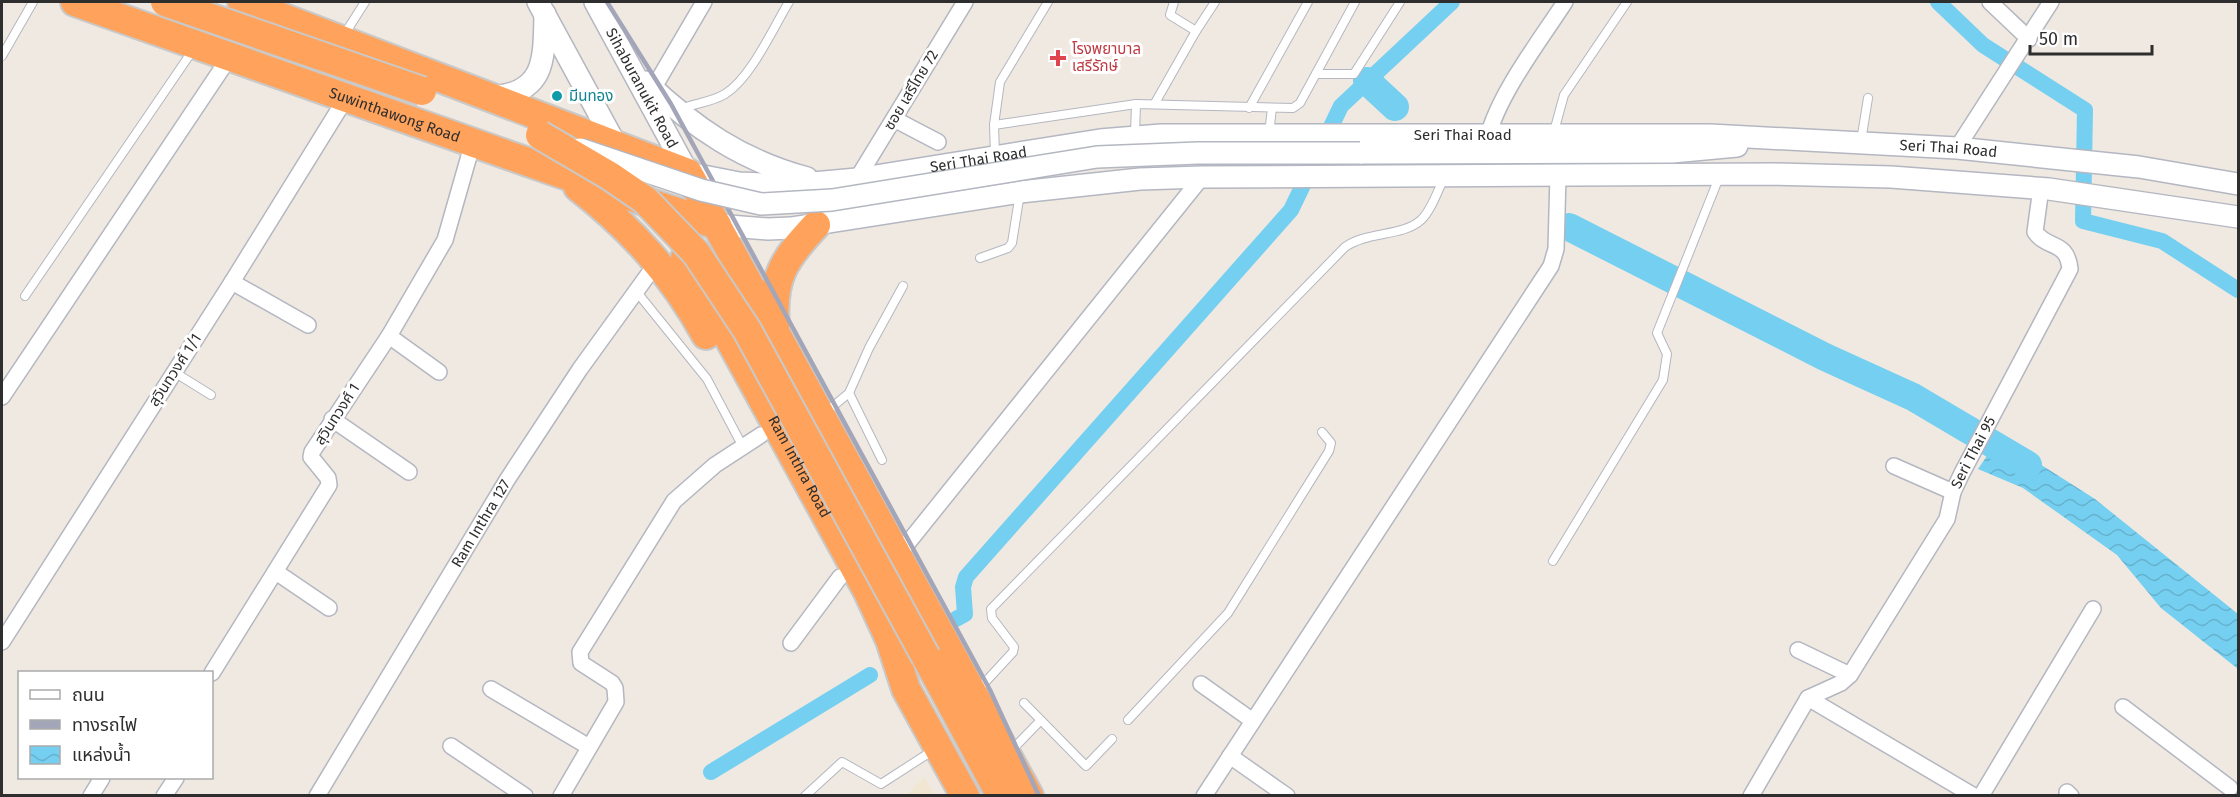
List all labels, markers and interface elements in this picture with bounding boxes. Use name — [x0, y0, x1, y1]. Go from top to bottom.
scale bar — [2030, 18, 2152, 56]
street label: Sihaburanukit Road — [602, 25, 682, 151]
text: 50 m — [2039, 28, 2078, 50]
place label: โรงพยาบาล เสรีรักษ์ — [1072, 40, 1141, 75]
street label: ซอย เสรีไทย 72 — [880, 47, 942, 133]
marker: โรงพยาบาล เสรีรักษ์ — [1049, 49, 1067, 67]
street label: Suwinthawong Road — [327, 83, 463, 146]
place label: มีนทอง — [569, 87, 613, 105]
marker: มีนทอง — [550, 89, 564, 103]
street label: Seri Thai Road — [1414, 126, 1512, 144]
street label: Seri Thai Road — [1899, 136, 1998, 161]
street label: Seri Thai Road — [929, 143, 1028, 176]
street label: สุวินทวงศ์ 1/1 — [145, 330, 205, 410]
street label: สุวินทวงศ์ 1 — [310, 380, 364, 448]
street label: Ram Inthra Road — [764, 413, 835, 521]
street label: Seri Thai 95 — [1947, 413, 1999, 491]
street label: Ram Inthra 127 — [448, 476, 514, 571]
legend — [18, 671, 213, 779]
text: ถนน — [72, 684, 105, 706]
text: ทางรถไฟ — [72, 714, 137, 736]
text: แหล่งน้ำ — [72, 742, 131, 766]

